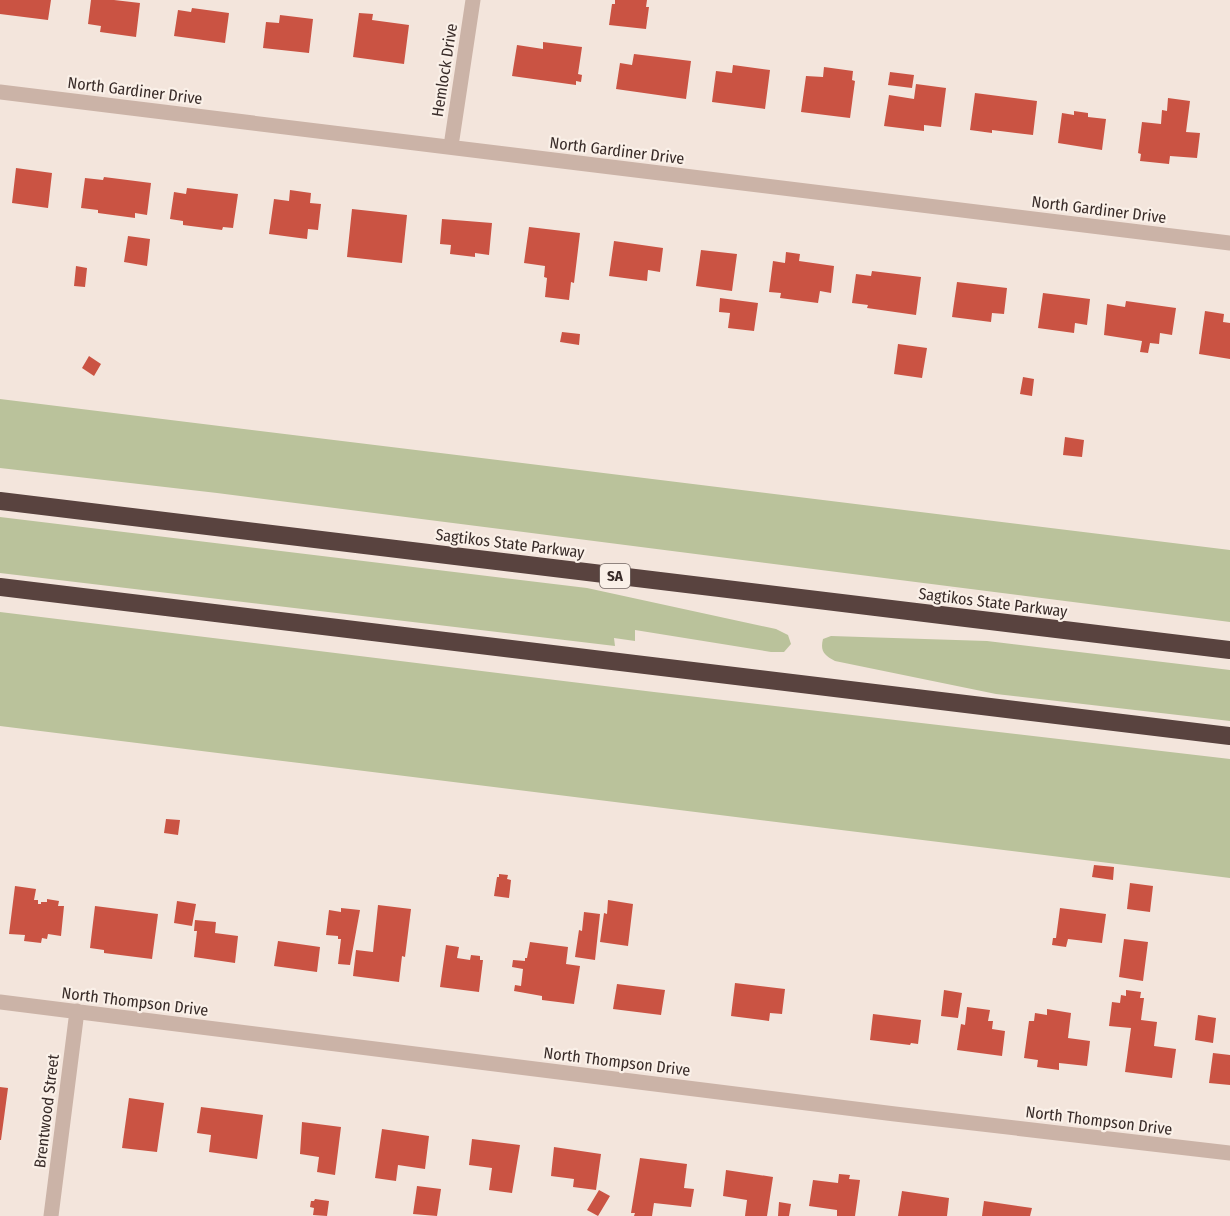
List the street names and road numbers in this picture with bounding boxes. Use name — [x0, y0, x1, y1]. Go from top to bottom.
street label: Hemlock Drive — [428, 22, 461, 118]
street label: North Gardiner Drive — [67, 73, 203, 108]
street label: North Gardiner Drive — [549, 133, 685, 168]
street label: North Gardiner Drive — [1031, 192, 1167, 227]
street label: Sagtikos State Parkway — [434, 525, 586, 562]
road number: SA — [600, 564, 630, 588]
street label: Sagtikos State Parkway — [917, 584, 1069, 621]
street label: North Thompson Drive — [61, 983, 209, 1020]
street label: North Thompson Drive — [543, 1043, 691, 1080]
street label: Brentwood Street — [30, 1052, 63, 1169]
street label: North Thompson Drive — [1025, 1102, 1173, 1139]

